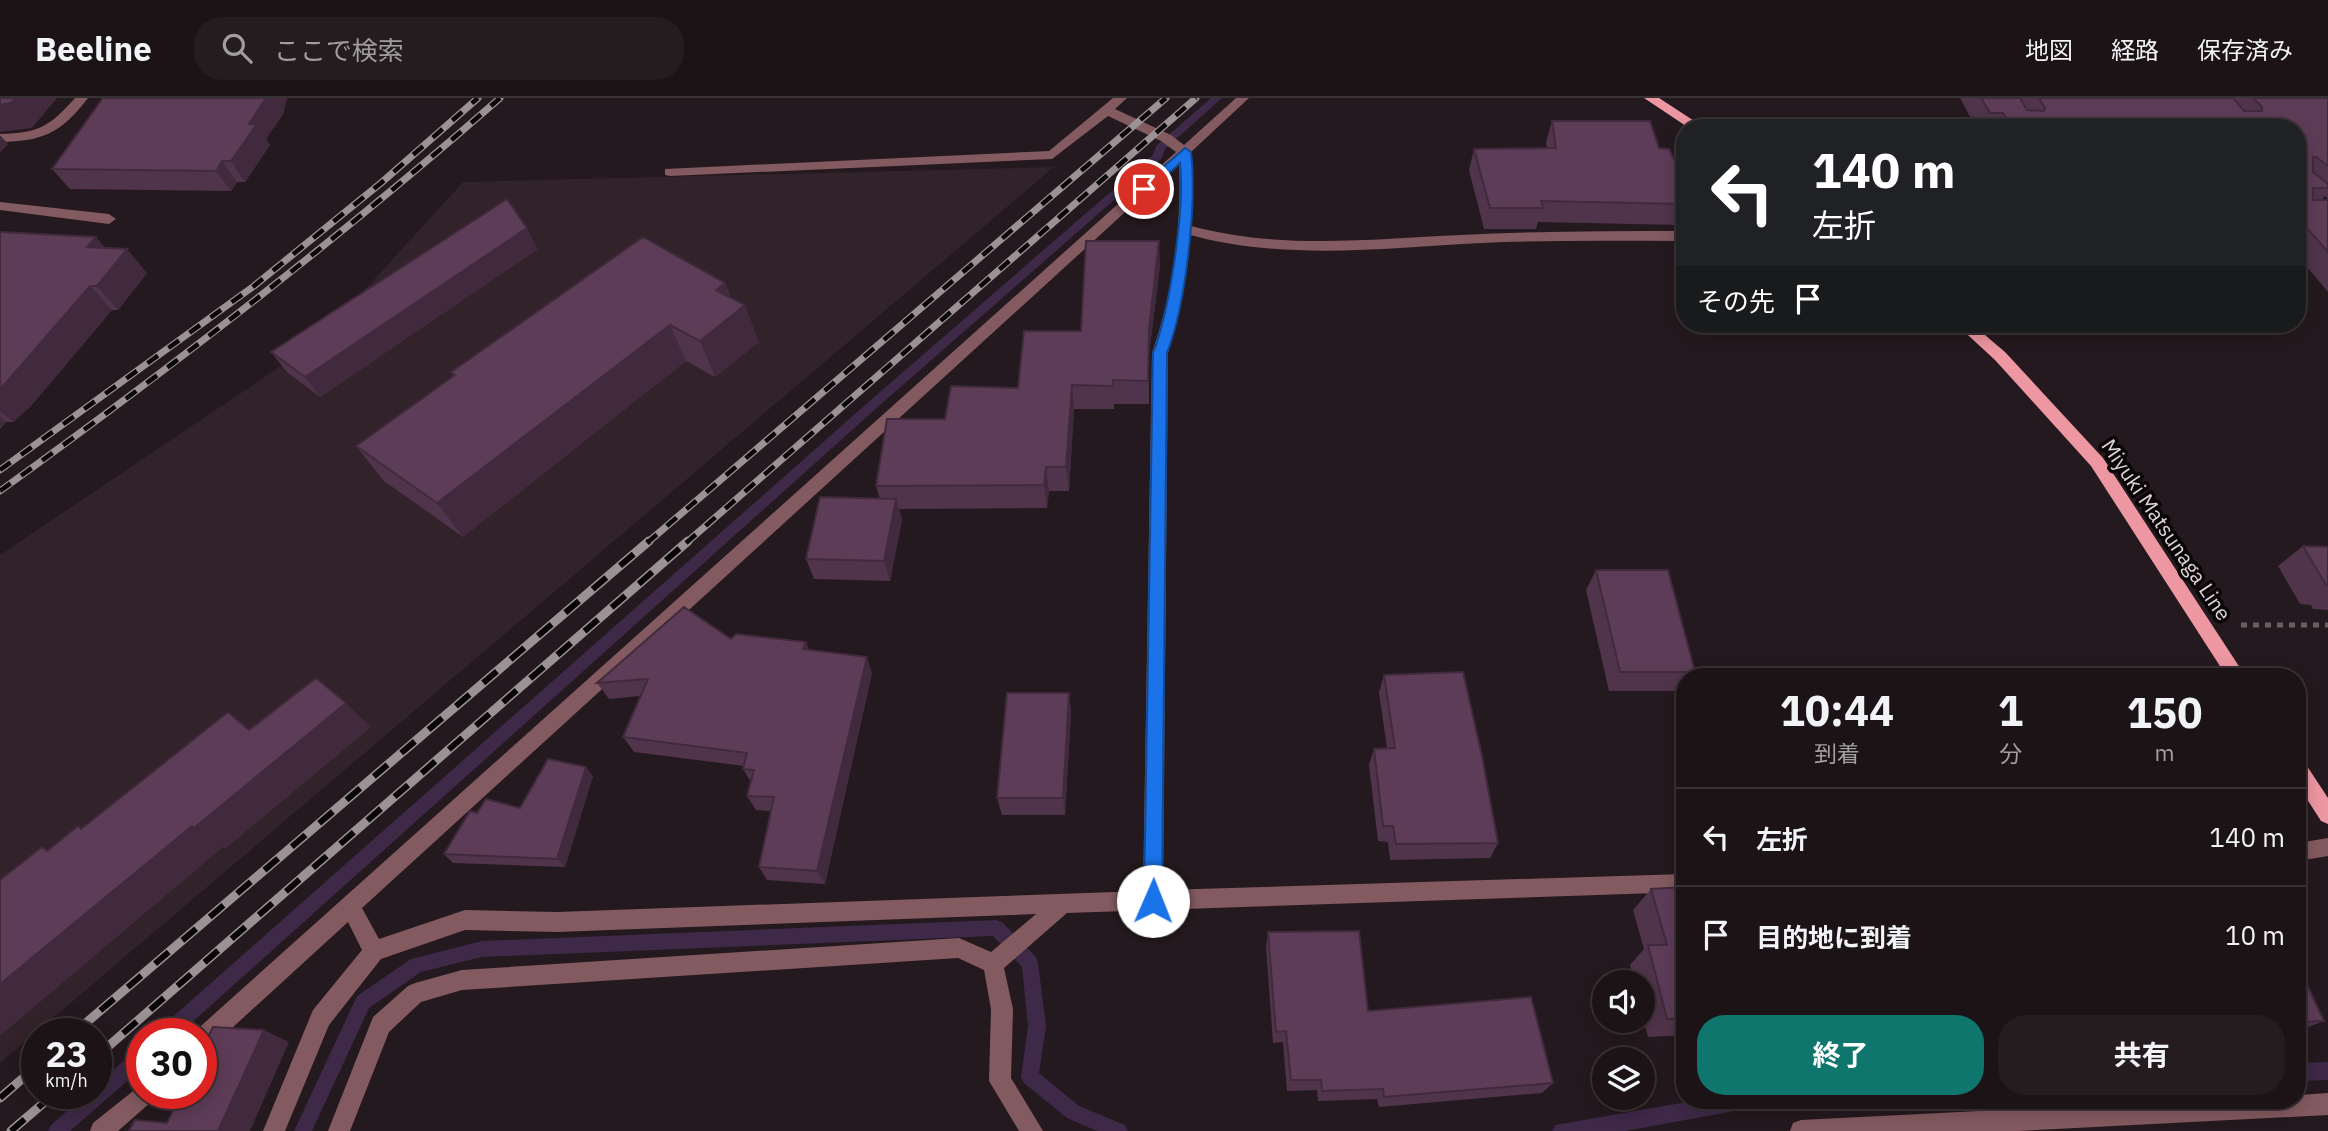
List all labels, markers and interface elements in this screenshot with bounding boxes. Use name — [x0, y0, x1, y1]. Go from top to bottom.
search box — [194, 17, 684, 80]
text: Beeline — [35, 27, 152, 70]
icon: search — [218, 29, 256, 67]
text: ここで検索 — [274, 33, 404, 67]
text: 地図 — [2025, 34, 2073, 66]
text: 経路 — [2111, 34, 2159, 66]
text: 保存済み — [2197, 34, 2293, 66]
text: 140 m — [1812, 138, 1956, 201]
icon: left — [1697, 147, 1788, 238]
pin — [1114, 159, 1174, 219]
icon: arrive — [1125, 170, 1163, 208]
text: 左折 — [1812, 204, 1876, 246]
icon: arrive — [1789, 280, 1827, 318]
text: その先 — [1697, 284, 1775, 318]
street label: Miyuki Matsunaga Line — [2096, 433, 2238, 626]
text: 10:44 — [1780, 683, 1894, 738]
text: 1 — [1998, 683, 2023, 738]
text: 150 — [2127, 685, 2202, 740]
text: m — [2155, 737, 2175, 767]
text: 到着 — [1814, 738, 1860, 768]
text: 分 — [1999, 738, 2022, 768]
icon: left — [1697, 818, 1735, 856]
text: 140 m — [2209, 820, 2285, 854]
text: 左折 — [1756, 822, 1808, 856]
position arrow — [1116, 864, 1190, 938]
icon: arrive — [1697, 916, 1735, 954]
text: 10 m — [2225, 918, 2285, 952]
text: 目的地に到着 — [1756, 920, 1912, 954]
map controls — [1592, 970, 1655, 1110]
button: sound — [1592, 970, 1655, 1033]
button: 終了 — [1697, 1015, 1984, 1095]
button: 共有 — [1998, 1015, 2285, 1095]
speed limit sign: 30 — [126, 1018, 217, 1109]
text: 23 — [45, 1031, 88, 1077]
button: layers — [1592, 1047, 1655, 1110]
text: km/h — [45, 1069, 88, 1092]

